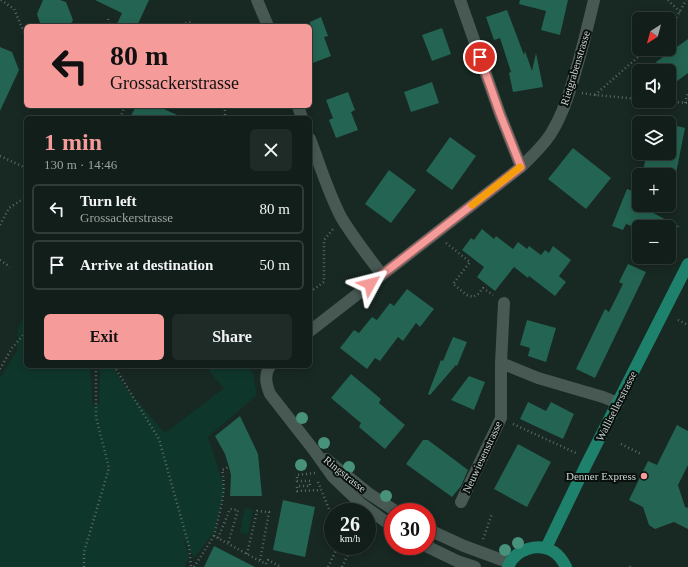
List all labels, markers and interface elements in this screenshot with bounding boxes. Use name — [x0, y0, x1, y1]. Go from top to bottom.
north arrow — [632, 12, 676, 56]
map controls — [632, 12, 676, 264]
street label: Rietgrabenstrasse — [558, 29, 592, 107]
icon: left — [44, 40, 96, 92]
text: 80 m — [110, 40, 168, 71]
pin — [463, 40, 497, 74]
icon: arrive — [469, 46, 491, 68]
button: sound — [632, 64, 676, 108]
text: Grossackerstrasse — [110, 73, 239, 93]
button: layers — [632, 116, 676, 160]
text: 1 min — [44, 129, 102, 155]
button: close — [250, 129, 292, 171]
text: 130 m · 14:46 — [44, 157, 117, 172]
button: + — [632, 168, 676, 212]
text: Turn left — [80, 193, 137, 209]
icon: left — [46, 198, 68, 220]
text: 80 m — [260, 201, 290, 217]
text: Grossackerstrasse — [80, 210, 173, 225]
button: − — [632, 220, 676, 264]
icon: arrive — [46, 254, 68, 276]
text: Arrive at destination — [80, 257, 213, 273]
text: 50 m — [260, 257, 290, 273]
position arrow — [349, 263, 391, 305]
button: Exit — [44, 314, 164, 360]
button: Share — [172, 314, 292, 360]
street label: Wallisellerstrasse — [593, 369, 639, 443]
street label: Neuwiesenstrasse — [460, 419, 504, 495]
street label: Ringstrasse — [322, 453, 369, 495]
place label: Denner Express — [566, 470, 636, 482]
marker: Denner Express — [639, 471, 649, 481]
speed limit sign: 30 — [384, 503, 436, 555]
text: 26 — [340, 513, 360, 535]
text: km/h — [340, 533, 360, 544]

